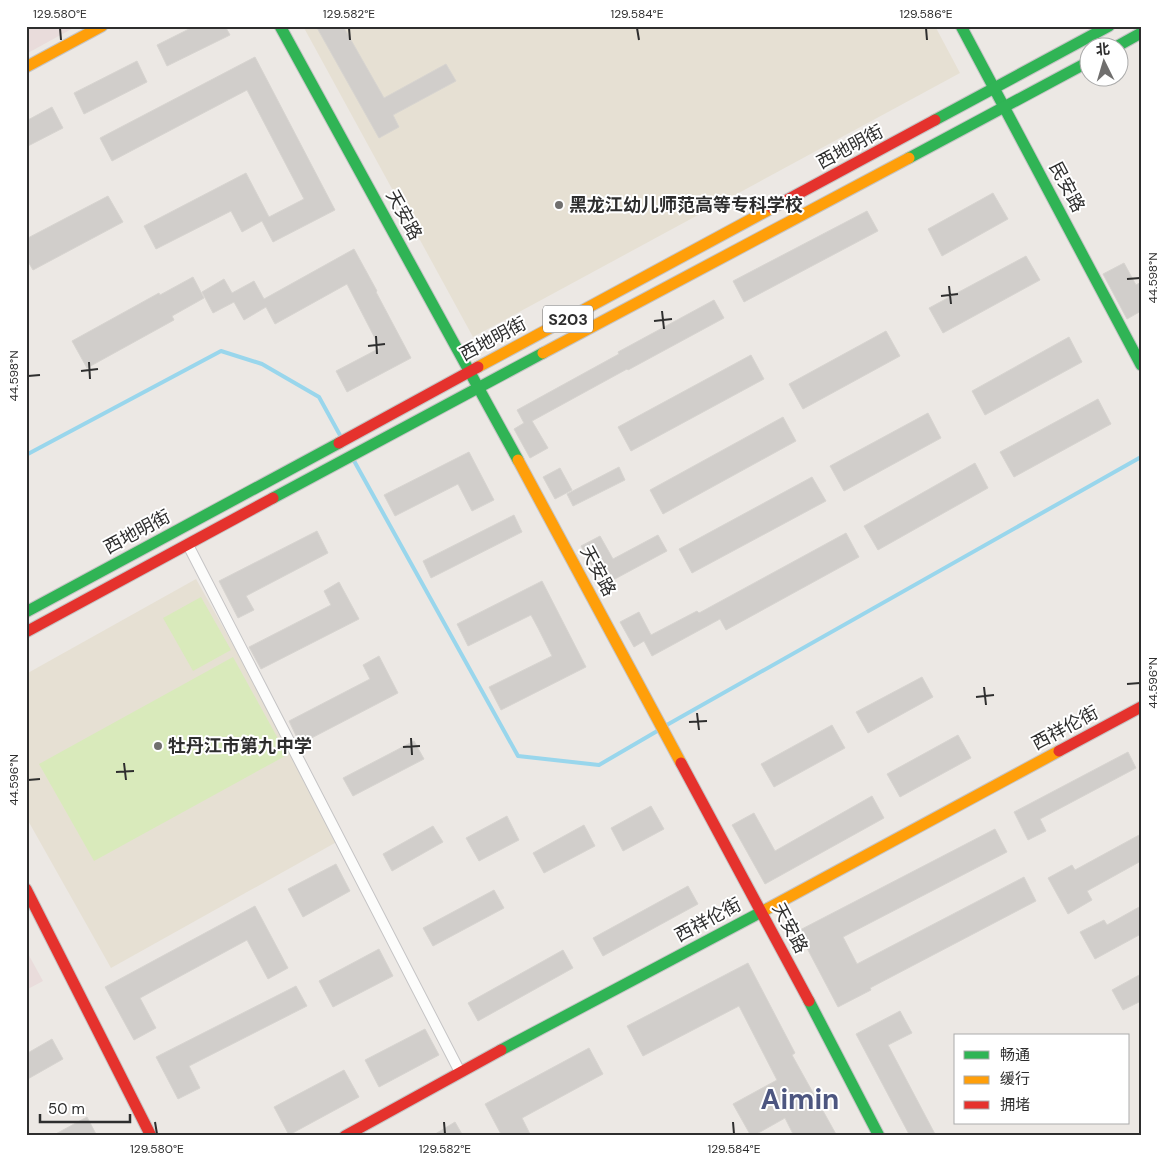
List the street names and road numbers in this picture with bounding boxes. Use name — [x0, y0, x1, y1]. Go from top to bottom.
street label: 西地明街 — [813, 120, 887, 174]
street label: 民安路 — [1044, 158, 1090, 216]
street label: 天安路 — [380, 186, 428, 244]
road number: S203 — [543, 306, 593, 332]
street label: 西地明街 — [456, 312, 530, 366]
street label: 西地明街 — [100, 505, 174, 559]
street label: 天安路 — [575, 542, 621, 600]
street label: 西祥伦街 — [1028, 701, 1102, 755]
street label: 西祥伦街 — [671, 893, 745, 947]
street label: 天安路 — [767, 899, 813, 957]

